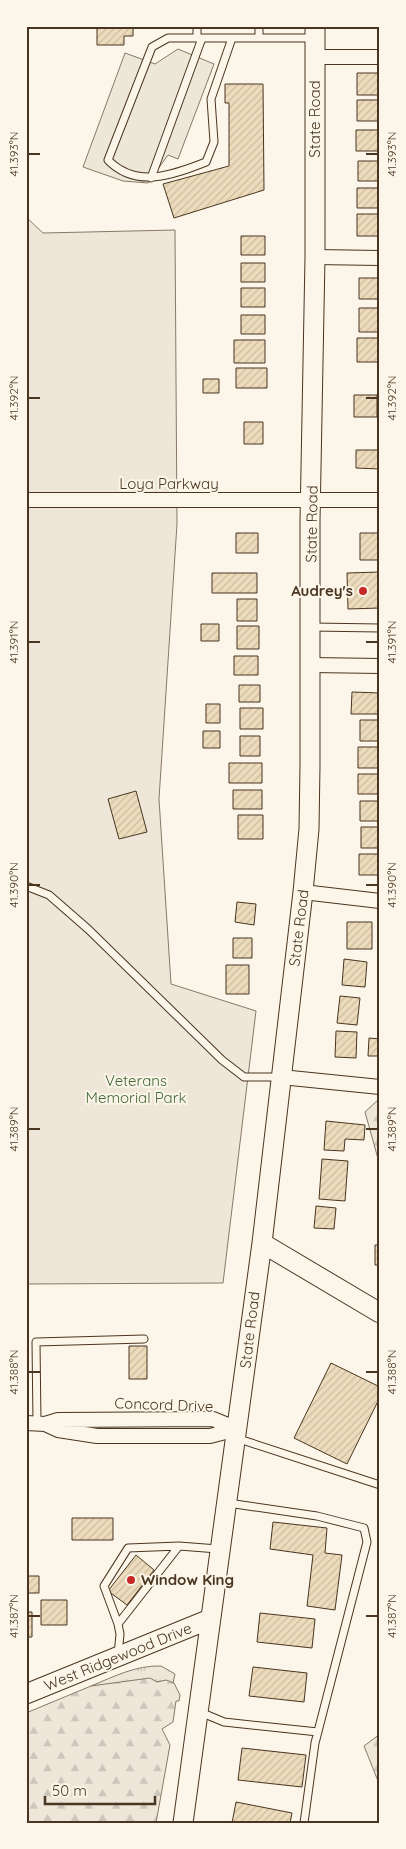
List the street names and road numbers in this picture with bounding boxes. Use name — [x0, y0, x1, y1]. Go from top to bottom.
street label: State Road — [305, 80, 324, 158]
street label: Loya Parkway — [119, 474, 219, 493]
street label: State Road — [301, 485, 322, 563]
street label: State Road — [284, 888, 313, 968]
street label: State Road — [235, 1290, 264, 1370]
street label: Concord Drive — [114, 1393, 214, 1416]
street label: West Ridgewood Drive — [41, 1618, 194, 1695]

